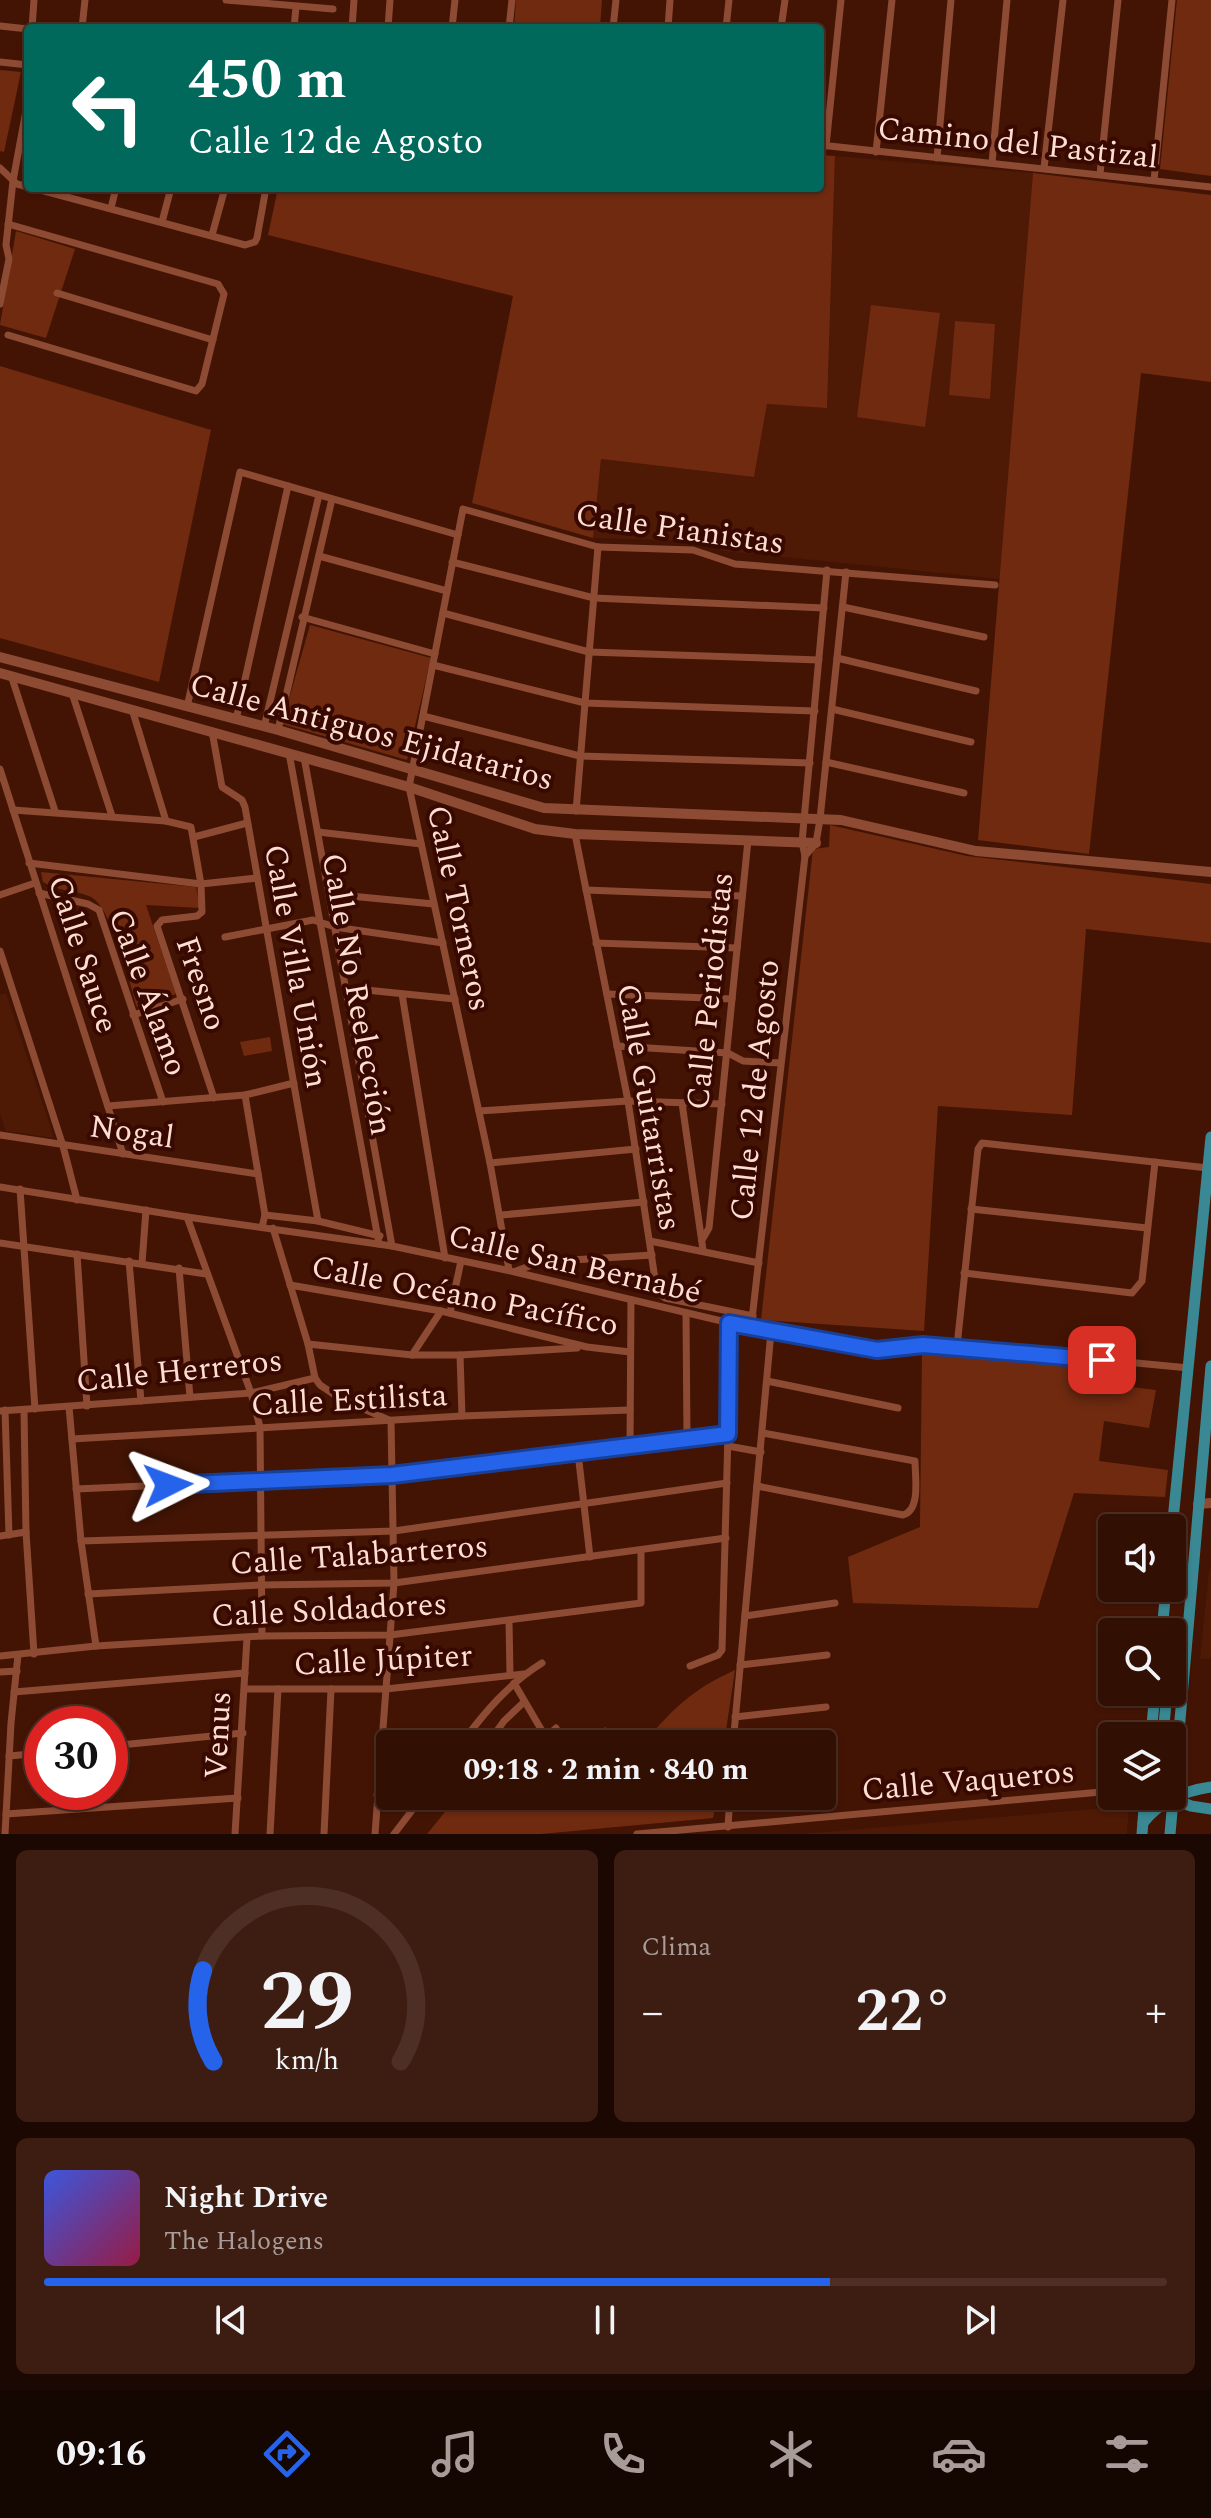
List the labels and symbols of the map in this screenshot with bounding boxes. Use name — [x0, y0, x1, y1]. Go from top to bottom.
street label: Camino del Pastizal — [875, 104, 1160, 183]
street label: Calle Pianistas — [572, 491, 787, 568]
street label: Calle Antiguos Ejidatarios — [184, 660, 559, 805]
street label: Calle Torneros — [413, 801, 504, 1016]
street label: Calle Villa Unión — [250, 840, 341, 1092]
street label: Calle No Reelección — [308, 849, 405, 1139]
street label: Calle Sauce — [34, 869, 131, 1040]
street label: Calle Periodistas — [674, 870, 747, 1112]
street label: Calle Álamo — [95, 902, 200, 1083]
street label: Fresno — [162, 930, 239, 1037]
street label: Calle 12 de Agosto — [717, 957, 794, 1223]
street label: Calle Guitarristas — [603, 980, 694, 1235]
street label: Nogal — [86, 1102, 177, 1163]
street label: Calle San Bernabé — [443, 1212, 706, 1317]
street label: Calle Océano Pacífico — [307, 1243, 622, 1350]
pin — [1068, 1326, 1136, 1394]
street label: Calle Herreros — [74, 1336, 285, 1407]
street label: Calle Estilista — [250, 1371, 449, 1430]
position arrow — [126, 1443, 210, 1527]
street label: Calle Talabarteros — [228, 1522, 490, 1589]
street label: Calle Soldadores — [210, 1580, 448, 1641]
street label: Calle Júpiter — [293, 1631, 474, 1690]
street label: Venus — [192, 1690, 245, 1780]
speed limit sign: 30 — [24, 1706, 128, 1810]
street label: Calle Vaqueros — [859, 1748, 1077, 1815]

